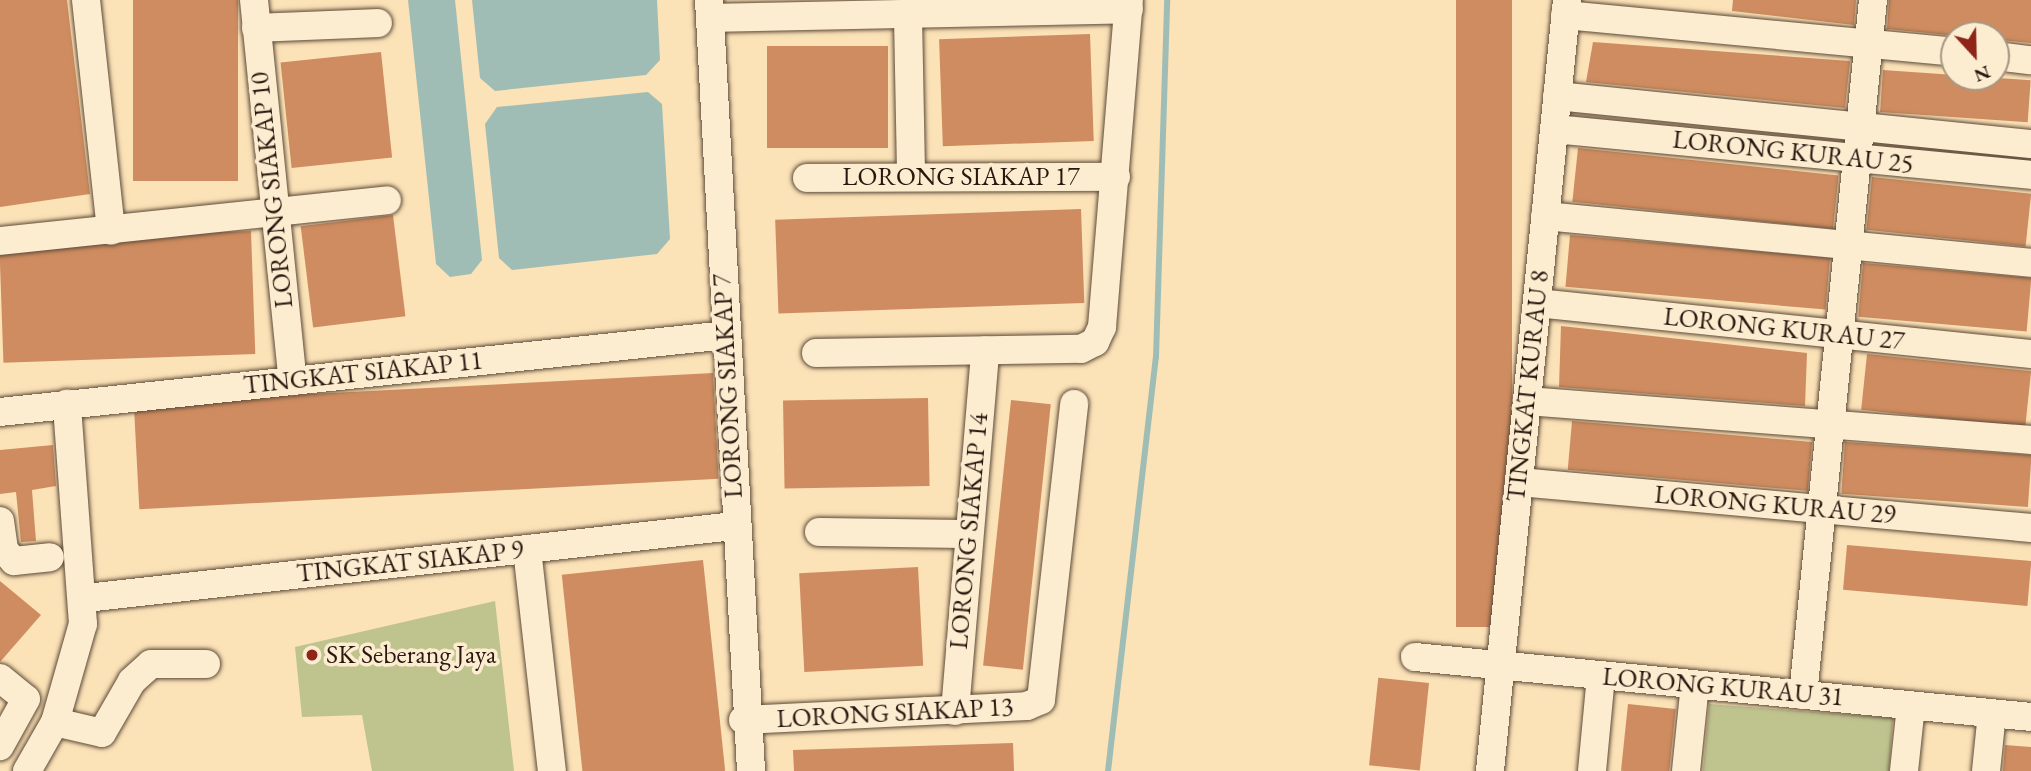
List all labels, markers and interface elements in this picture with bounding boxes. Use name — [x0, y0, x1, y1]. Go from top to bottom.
north arrow — [1940, 21, 2010, 91]
text: N — [1970, 60, 1994, 89]
street label: LORONG SIAKAP 10 — [244, 70, 300, 310]
street label: LORONG KURAU 25 — [1671, 124, 1915, 180]
street label: LORONG SIAKAP 17 — [842, 161, 1080, 193]
street label: TINGKAT KURAU 8 — [1500, 269, 1556, 503]
street label: LORONG SIAKAP 7 — [707, 273, 749, 499]
street label: LORONG KURAU 27 — [1662, 301, 1906, 357]
street label: TINGKAT SIAKAP 11 — [242, 345, 484, 401]
street label: LORONG SIAKAP 14 — [943, 411, 995, 651]
street label: LORONG KURAU 29 — [1653, 479, 1897, 531]
street label: TINGKAT SIAKAP 9 — [295, 535, 525, 589]
place label: SK Seberang Jaya — [326, 639, 496, 671]
marker: SK Seberang Jaya — [304, 647, 320, 663]
street label: LORONG KURAU 31 — [1601, 661, 1845, 713]
street label: LORONG SIAKAP 13 — [776, 691, 1014, 735]

